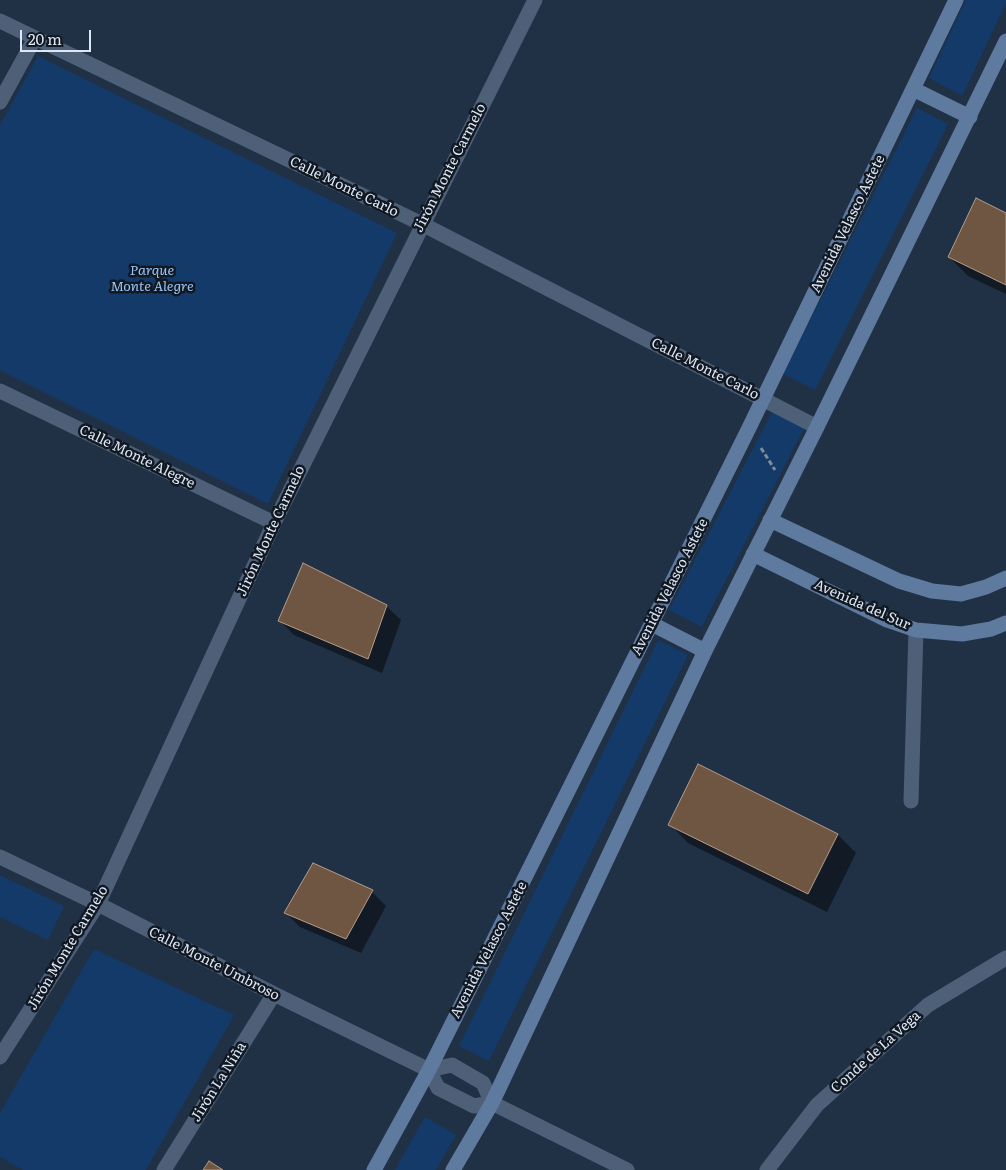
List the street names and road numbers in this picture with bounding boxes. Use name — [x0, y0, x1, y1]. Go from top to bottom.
street label: Jirón Monte Carmelo — [410, 101, 490, 235]
street label: Avenida Velasco Astete — [807, 152, 889, 296]
street label: Calle Monte Carlo — [287, 153, 401, 221]
street label: Calle Monte Carlo — [648, 335, 762, 403]
street label: Calle Monte Alegre — [76, 422, 198, 492]
street label: Jirón Monte Carmelo — [233, 463, 309, 599]
street label: Avenida Velasco Astete — [628, 516, 712, 658]
street label: Avenida del Sur — [811, 576, 913, 634]
street label: Avenida Velasco Astete — [447, 879, 531, 1021]
street label: Jirón Monte Carmelo — [24, 883, 112, 1013]
street label: Calle Monte Umbroso — [146, 924, 282, 1004]
street label: Conde de La Vega — [828, 1007, 924, 1097]
street label: Jirón La Niña — [188, 1039, 250, 1125]

